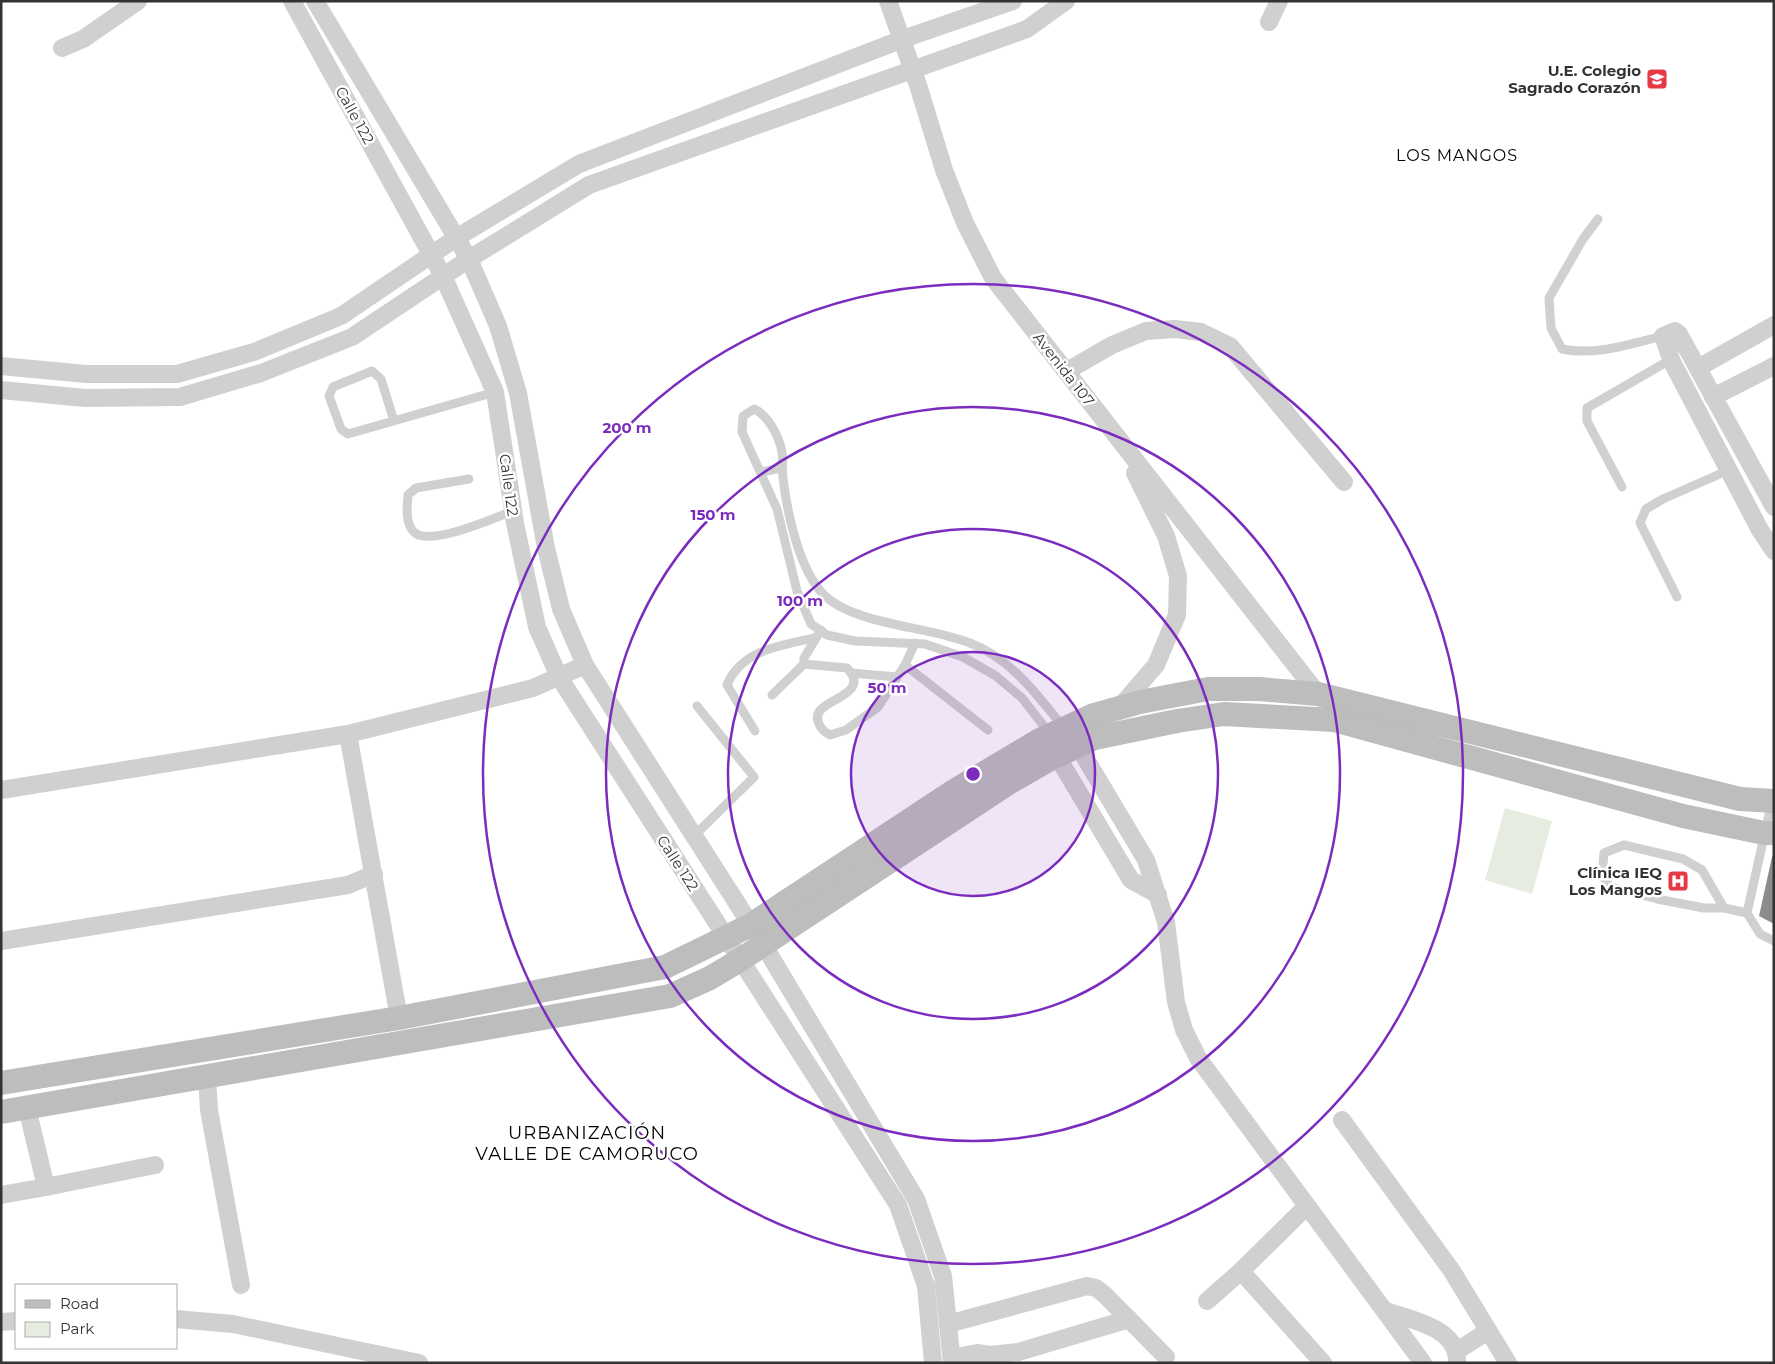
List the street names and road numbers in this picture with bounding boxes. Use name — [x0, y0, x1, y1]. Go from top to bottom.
street label: Calle 122 — [331, 83, 379, 147]
street label: Avenida 107 — [1029, 328, 1099, 410]
street label: Calle 122 — [495, 453, 523, 517]
street label: Calle 122 — [653, 831, 703, 895]

